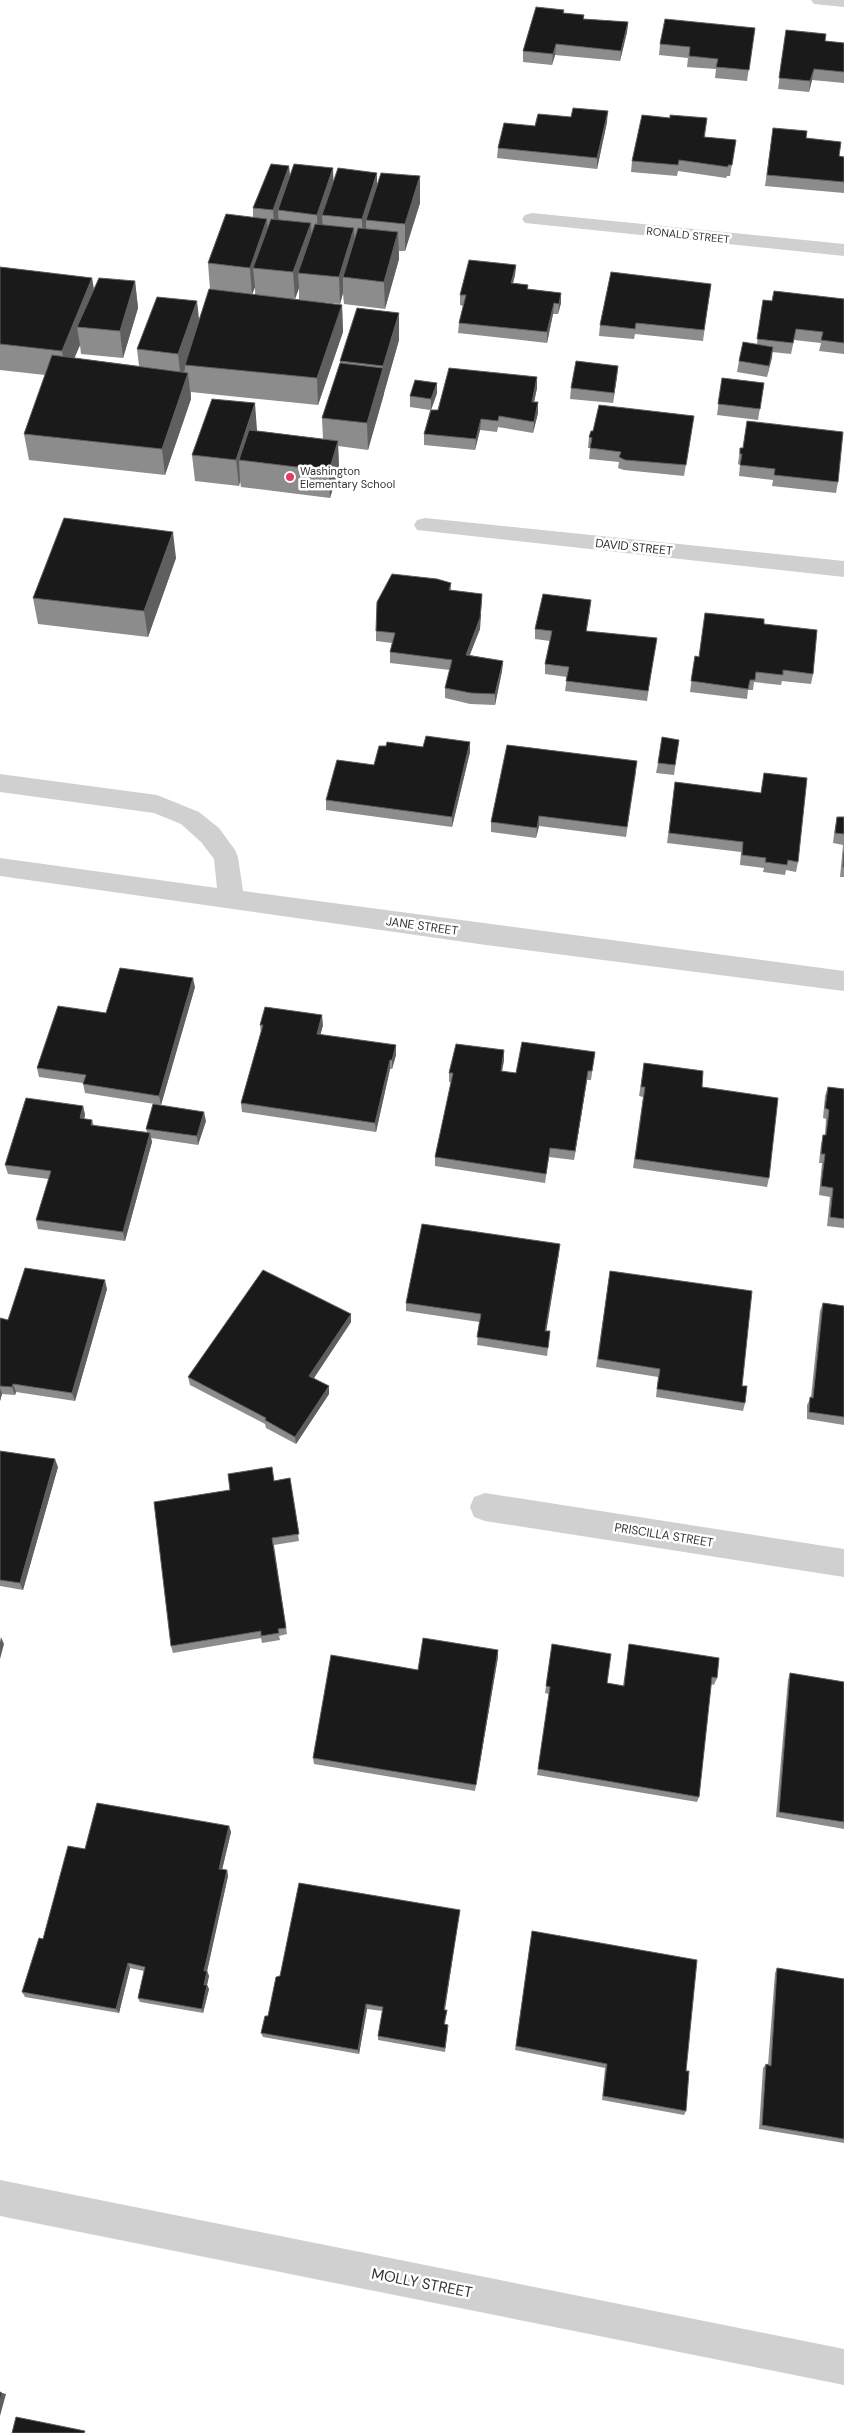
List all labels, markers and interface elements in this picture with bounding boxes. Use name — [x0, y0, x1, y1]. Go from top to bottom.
street label: RONALD STREET — [646, 224, 730, 246]
place label: Washington Elementary School — [300, 464, 395, 491]
marker: Washington Elementary School — [284, 471, 296, 483]
street label: DAVID STREET — [595, 535, 674, 559]
street label: JANE STREET — [385, 913, 459, 939]
street label: PRISCILLA STREET — [613, 1519, 715, 1551]
street label: MOLLY STREET — [370, 2263, 474, 2303]

